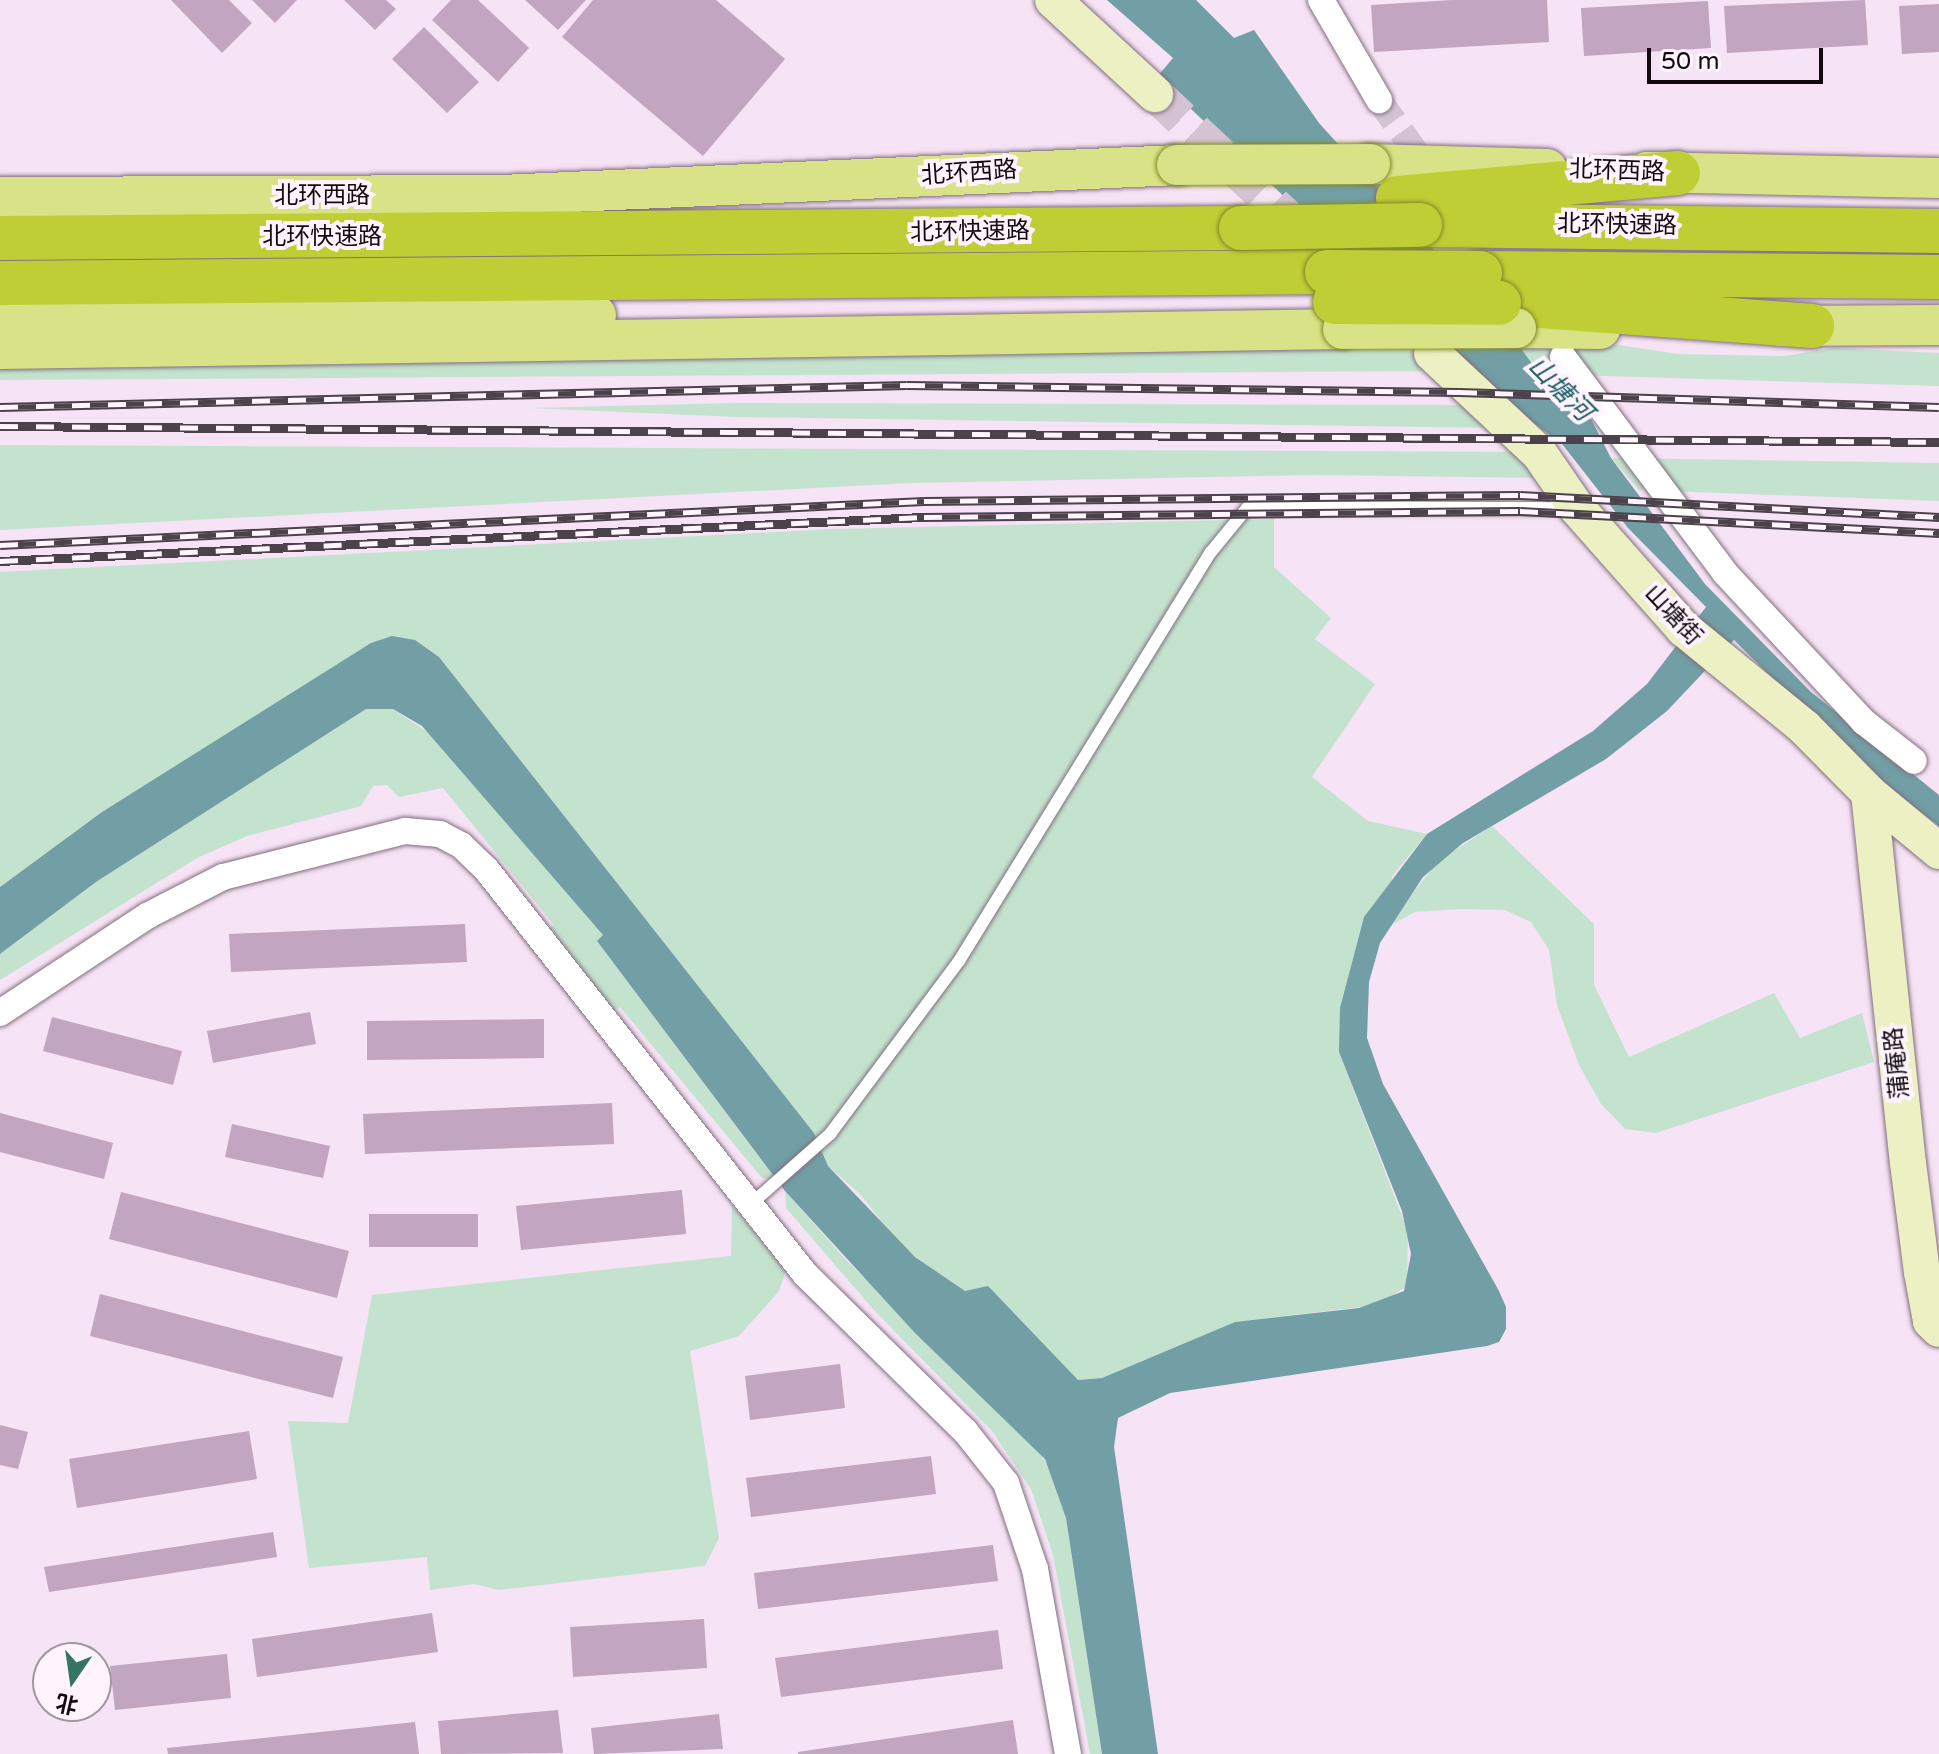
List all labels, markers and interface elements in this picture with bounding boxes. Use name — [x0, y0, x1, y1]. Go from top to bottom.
scale bar — [1651, 32, 1827, 82]
text: 50 m — [1661, 47, 1719, 76]
street label: 北环西路 — [920, 155, 1018, 191]
street label: 北环西路 — [1569, 155, 1665, 187]
street label: 北环西路 — [274, 182, 370, 210]
street label: 北环快速路 — [1557, 210, 1677, 240]
street label: 北环快速路 — [910, 217, 1030, 247]
street label: 北环快速路 — [262, 223, 382, 251]
water label: 山塘河 — [1521, 350, 1599, 428]
street label: 山塘街 — [1638, 579, 1708, 651]
street label: 蒲庵路 — [1879, 1026, 1915, 1100]
north arrow — [32, 1642, 112, 1722]
text: 北 — [53, 1688, 81, 1719]

